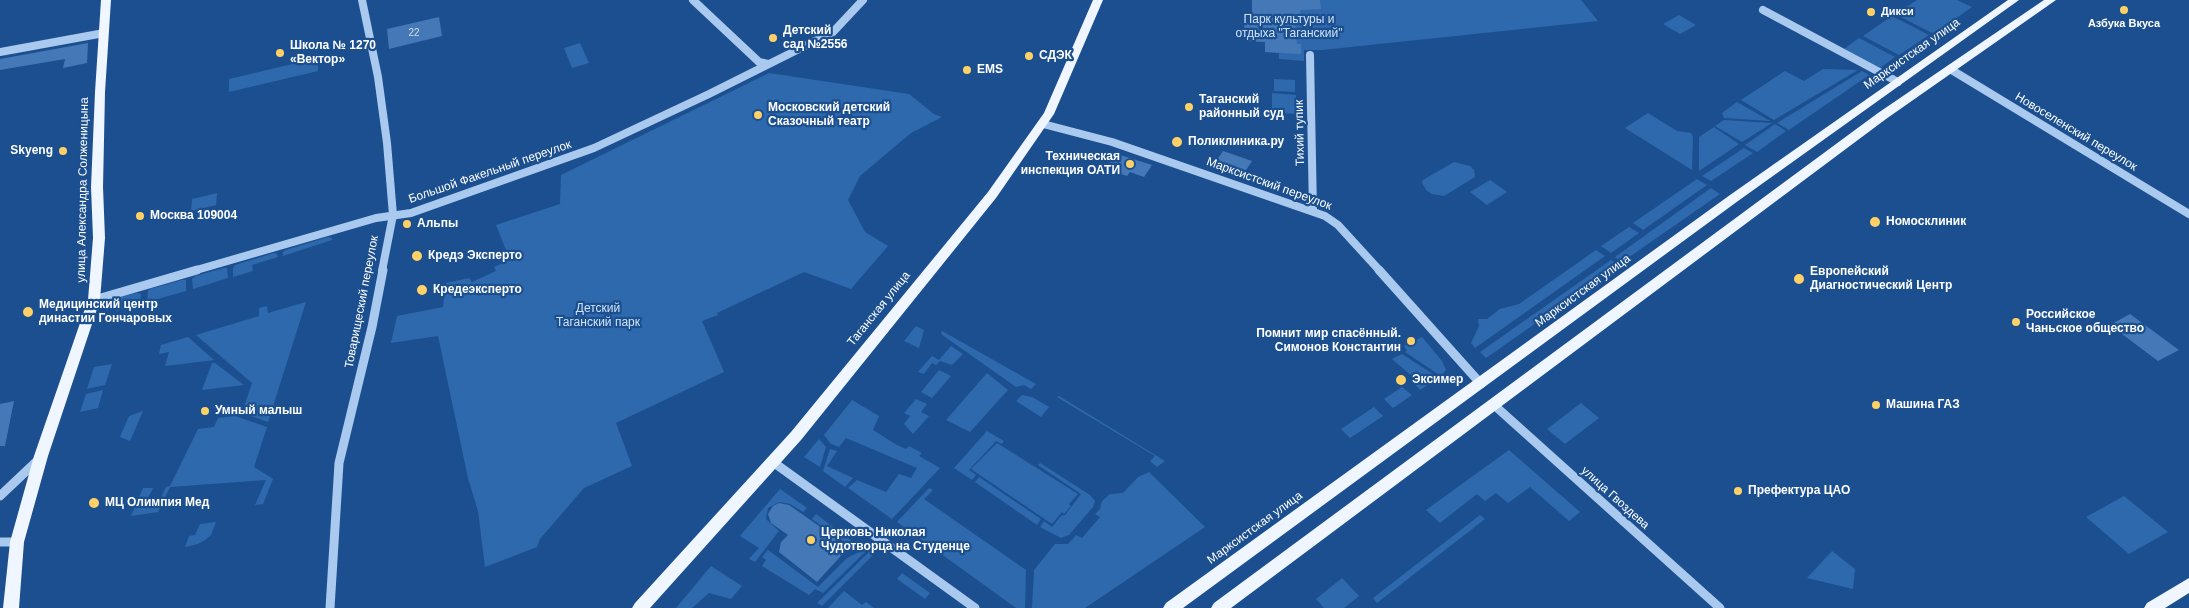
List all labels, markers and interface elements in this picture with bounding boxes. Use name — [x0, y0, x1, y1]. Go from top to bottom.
marker: Азбука Вкуса — [2118, 4, 2130, 16]
place label: Дикси — [1881, 5, 1914, 19]
marker: Дикси — [1865, 6, 1877, 18]
park label: Парк культуры и отдыха "Таганский" — [1235, 13, 1343, 41]
street label: Марксистская улица — [1861, 15, 1963, 93]
place label: Азбука Вкуса — [2088, 17, 2160, 31]
place label: Детский сад №2556 — [783, 24, 848, 52]
house number: 22 — [408, 27, 420, 39]
marker: Детский сад №2556 — [767, 32, 779, 44]
place label: Школа № 1270 «Вектор» — [290, 39, 376, 67]
marker: Школа № 1270 «Вектор» — [274, 47, 286, 59]
place label: СДЭК — [1039, 49, 1072, 63]
marker: СДЭК — [1023, 50, 1035, 62]
place label: EMS — [977, 63, 1003, 77]
marker: EMS — [961, 64, 973, 76]
street label: Новоселенский переулок — [2012, 90, 2140, 174]
place label: Таганский районный суд — [1199, 93, 1284, 121]
street label: улица Александра Солженицына — [74, 97, 92, 283]
street label: Тихий тупик — [1292, 100, 1308, 166]
place label: Московский детский Сказочный театр — [768, 101, 890, 129]
marker: Таганский районный суд — [1183, 101, 1195, 113]
marker: Московский детский Сказочный театр — [752, 109, 764, 121]
marker: Поликлиника.ру — [1170, 135, 1184, 149]
place label: Поликлиника.ру — [1188, 135, 1284, 149]
street label: Большой Факельный переулок — [407, 137, 573, 207]
place label: Skyeng — [10, 144, 53, 158]
marker: Skyeng — [57, 145, 69, 157]
place label: Техническая инспекция ОАТИ — [1021, 150, 1120, 178]
street label: Марксистский переулок — [1204, 155, 1334, 213]
marker: Техническая инспекция ОАТИ — [1124, 158, 1136, 170]
place label: Москва 109004 — [150, 209, 237, 223]
marker: Москва 109004 — [134, 210, 146, 222]
marker: Номосклиник — [1868, 215, 1882, 229]
place label: Номосклиник — [1886, 215, 1966, 229]
place label: Альпы — [417, 217, 458, 231]
marker: Альпы — [401, 218, 413, 230]
street label: Товарищеский переулок — [342, 234, 382, 370]
marker: Кредэ Эксперто — [410, 249, 424, 263]
place label: Кредэ Эксперто — [428, 249, 522, 263]
street label: Марксистская улица — [1533, 252, 1633, 330]
place label: Европейский Диагностический Центр — [1810, 265, 1952, 293]
street label: Таганская улица — [844, 269, 914, 349]
marker: Европейский Диагностический Центр — [1792, 272, 1806, 286]
marker: Кредеэксперто — [415, 283, 429, 297]
place label: Кредеэксперто — [433, 283, 522, 297]
place label: Медицинский центр династии Гончаровых — [39, 298, 172, 326]
park label: Детский Таганский парк — [556, 302, 640, 330]
marker: Медицинский центр династии Гончаровых — [21, 305, 35, 319]
place label: Российское Чаньское общество — [2026, 308, 2144, 336]
marker: Российское Чаньское общество — [2010, 316, 2022, 328]
place label: Помнит мир спасённый. Симонов Константин — [1256, 327, 1401, 355]
marker: Помнит мир спасённый. Симонов Константин — [1405, 335, 1417, 347]
marker: Эксимер — [1394, 373, 1408, 387]
place label: Эксимер — [1412, 373, 1463, 387]
place label: Машина ГАЗ — [1886, 398, 1960, 412]
marker: Машина ГАЗ — [1870, 399, 1882, 411]
place label: Умный малыш — [215, 404, 302, 418]
marker: Умный малыш — [199, 405, 211, 417]
street label: улица Гвоздева — [1578, 464, 1652, 532]
place label: Префектура ЦАО — [1748, 484, 1850, 498]
marker: Префектура ЦАО — [1732, 485, 1744, 497]
street label: Марксистская улица — [1205, 489, 1305, 567]
marker: МЦ Олимпия Мед — [87, 496, 101, 510]
place label: МЦ Олимпия Мед — [105, 496, 209, 510]
place label: Церковь Николая Чудотворца на Студенце — [821, 526, 970, 554]
marker: Церковь Николая Чудотворца на Студенце — [805, 534, 817, 546]

